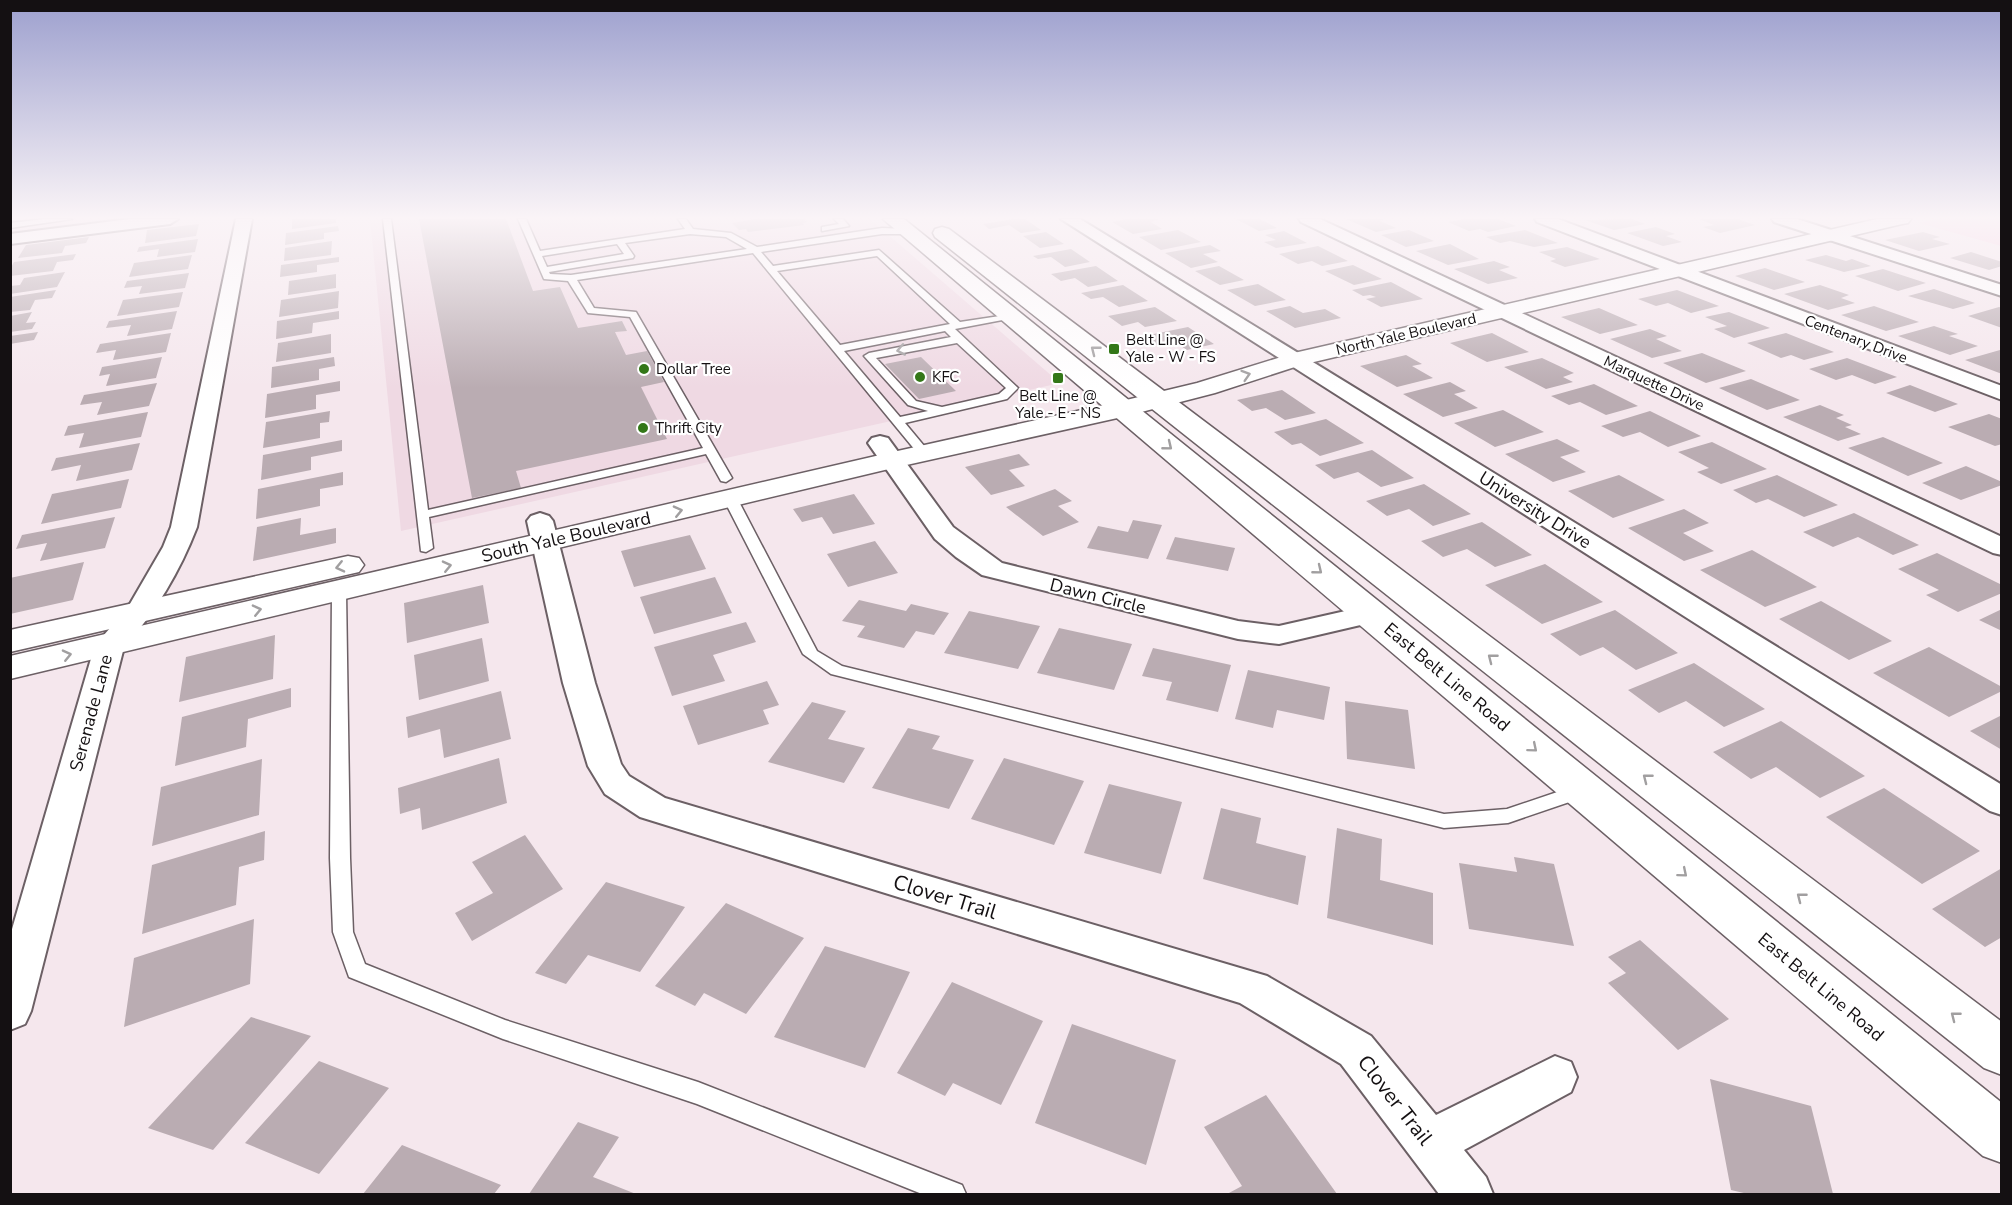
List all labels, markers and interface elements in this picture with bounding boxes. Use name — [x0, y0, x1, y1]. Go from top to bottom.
street label: North Yale Boulevard — [1334, 308, 1478, 360]
street label: Centenary Drive — [1802, 310, 1910, 368]
place label: Belt Line @ Yale - W - FS — [1125, 330, 1216, 367]
marker: Belt Line @ Yale - W - FS — [1107, 342, 1121, 356]
one-way arrow — [897, 343, 907, 356]
one-way arrow — [1090, 347, 1101, 358]
street label: Marquette Drive — [1600, 351, 1708, 415]
place label: Dollar Tree — [656, 359, 731, 379]
marker: Dollar Tree — [637, 362, 651, 376]
place label: KFC — [932, 367, 959, 387]
marker: KFC — [913, 370, 927, 384]
one-way arrow — [1240, 370, 1251, 382]
marker: Belt Line @ Yale - E - NS — [1051, 371, 1065, 385]
place label: Belt Line @ Yale - E - NS — [1014, 386, 1101, 423]
place label: Thrift City — [655, 418, 722, 438]
marker: Thrift City — [636, 421, 650, 435]
one-way arrow — [1161, 439, 1172, 450]
street label: University Drive — [1474, 466, 1596, 554]
one-way arrow — [673, 505, 683, 518]
street label: South Yale Boulevard — [479, 506, 653, 568]
one-way arrow — [335, 560, 345, 573]
one-way arrow — [442, 560, 452, 573]
one-way arrow — [1311, 563, 1322, 574]
street label: Dawn Circle — [1047, 572, 1149, 620]
one-way arrow — [252, 605, 262, 618]
street label: East Belt Line Road — [1379, 617, 1515, 737]
one-way arrow — [62, 649, 72, 662]
street label: Serenade Lane — [64, 652, 118, 774]
one-way arrow — [1488, 655, 1499, 666]
one-way arrow — [1526, 741, 1537, 752]
one-way arrow — [1642, 774, 1653, 785]
one-way arrow — [1676, 865, 1687, 876]
street label: Clover Trail — [890, 868, 1001, 926]
one-way arrow — [1797, 893, 1808, 904]
street label: East Belt Line Road — [1753, 927, 1889, 1047]
one-way arrow — [1951, 1013, 1962, 1024]
street label: Clover Trail — [1351, 1049, 1440, 1151]

